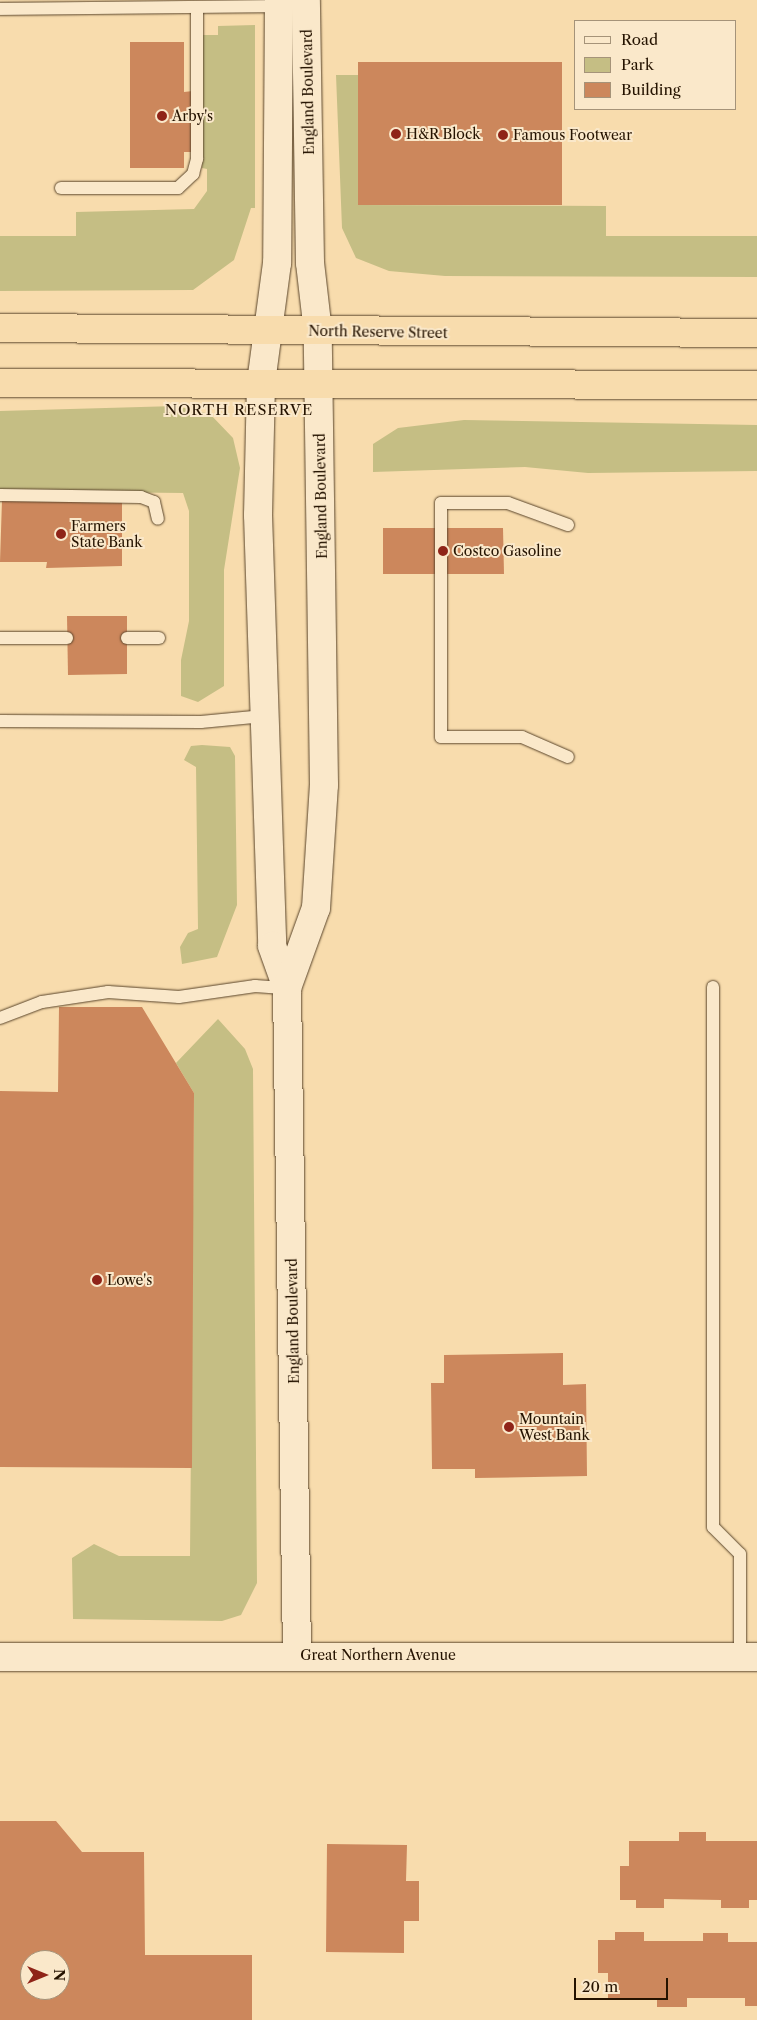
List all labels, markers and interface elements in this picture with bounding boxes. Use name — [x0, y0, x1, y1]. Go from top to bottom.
legend — [574, 20, 737, 110]
street label: England Boulevard — [299, 29, 317, 155]
text: Road — [621, 30, 658, 49]
text: Park — [621, 55, 654, 74]
text: Building — [621, 80, 681, 99]
place label: Arby's — [172, 108, 213, 124]
marker: Arby's — [156, 110, 168, 122]
place label: H&R Block — [406, 126, 481, 142]
place label: Famous Footwear — [513, 127, 632, 143]
marker: H&R Block — [390, 128, 402, 140]
marker: Famous Footwear — [497, 129, 509, 141]
street label: North Reserve Street — [308, 322, 448, 342]
district label: NORTH RESERVE — [163, 401, 315, 419]
street label: England Boulevard — [312, 433, 330, 559]
place label: Farmers State Bank — [71, 518, 142, 550]
marker: Farmers State Bank — [55, 528, 67, 540]
place label: Costco Gasoline — [453, 543, 561, 559]
marker: Costco Gasoline — [437, 545, 449, 557]
street label: England Boulevard — [284, 1258, 302, 1384]
place label: Lowe's — [107, 1272, 152, 1288]
marker: Lowe's — [91, 1274, 103, 1286]
place label: Mountain West Bank — [519, 1411, 590, 1444]
marker: Mountain West Bank — [503, 1421, 515, 1433]
street label: Great Northern Avenue — [300, 1647, 456, 1663]
north arrow — [20, 1950, 70, 2000]
scale bar — [577, 1968, 671, 2000]
text: N — [50, 1969, 68, 1981]
text: 20 m — [582, 1977, 618, 1996]

